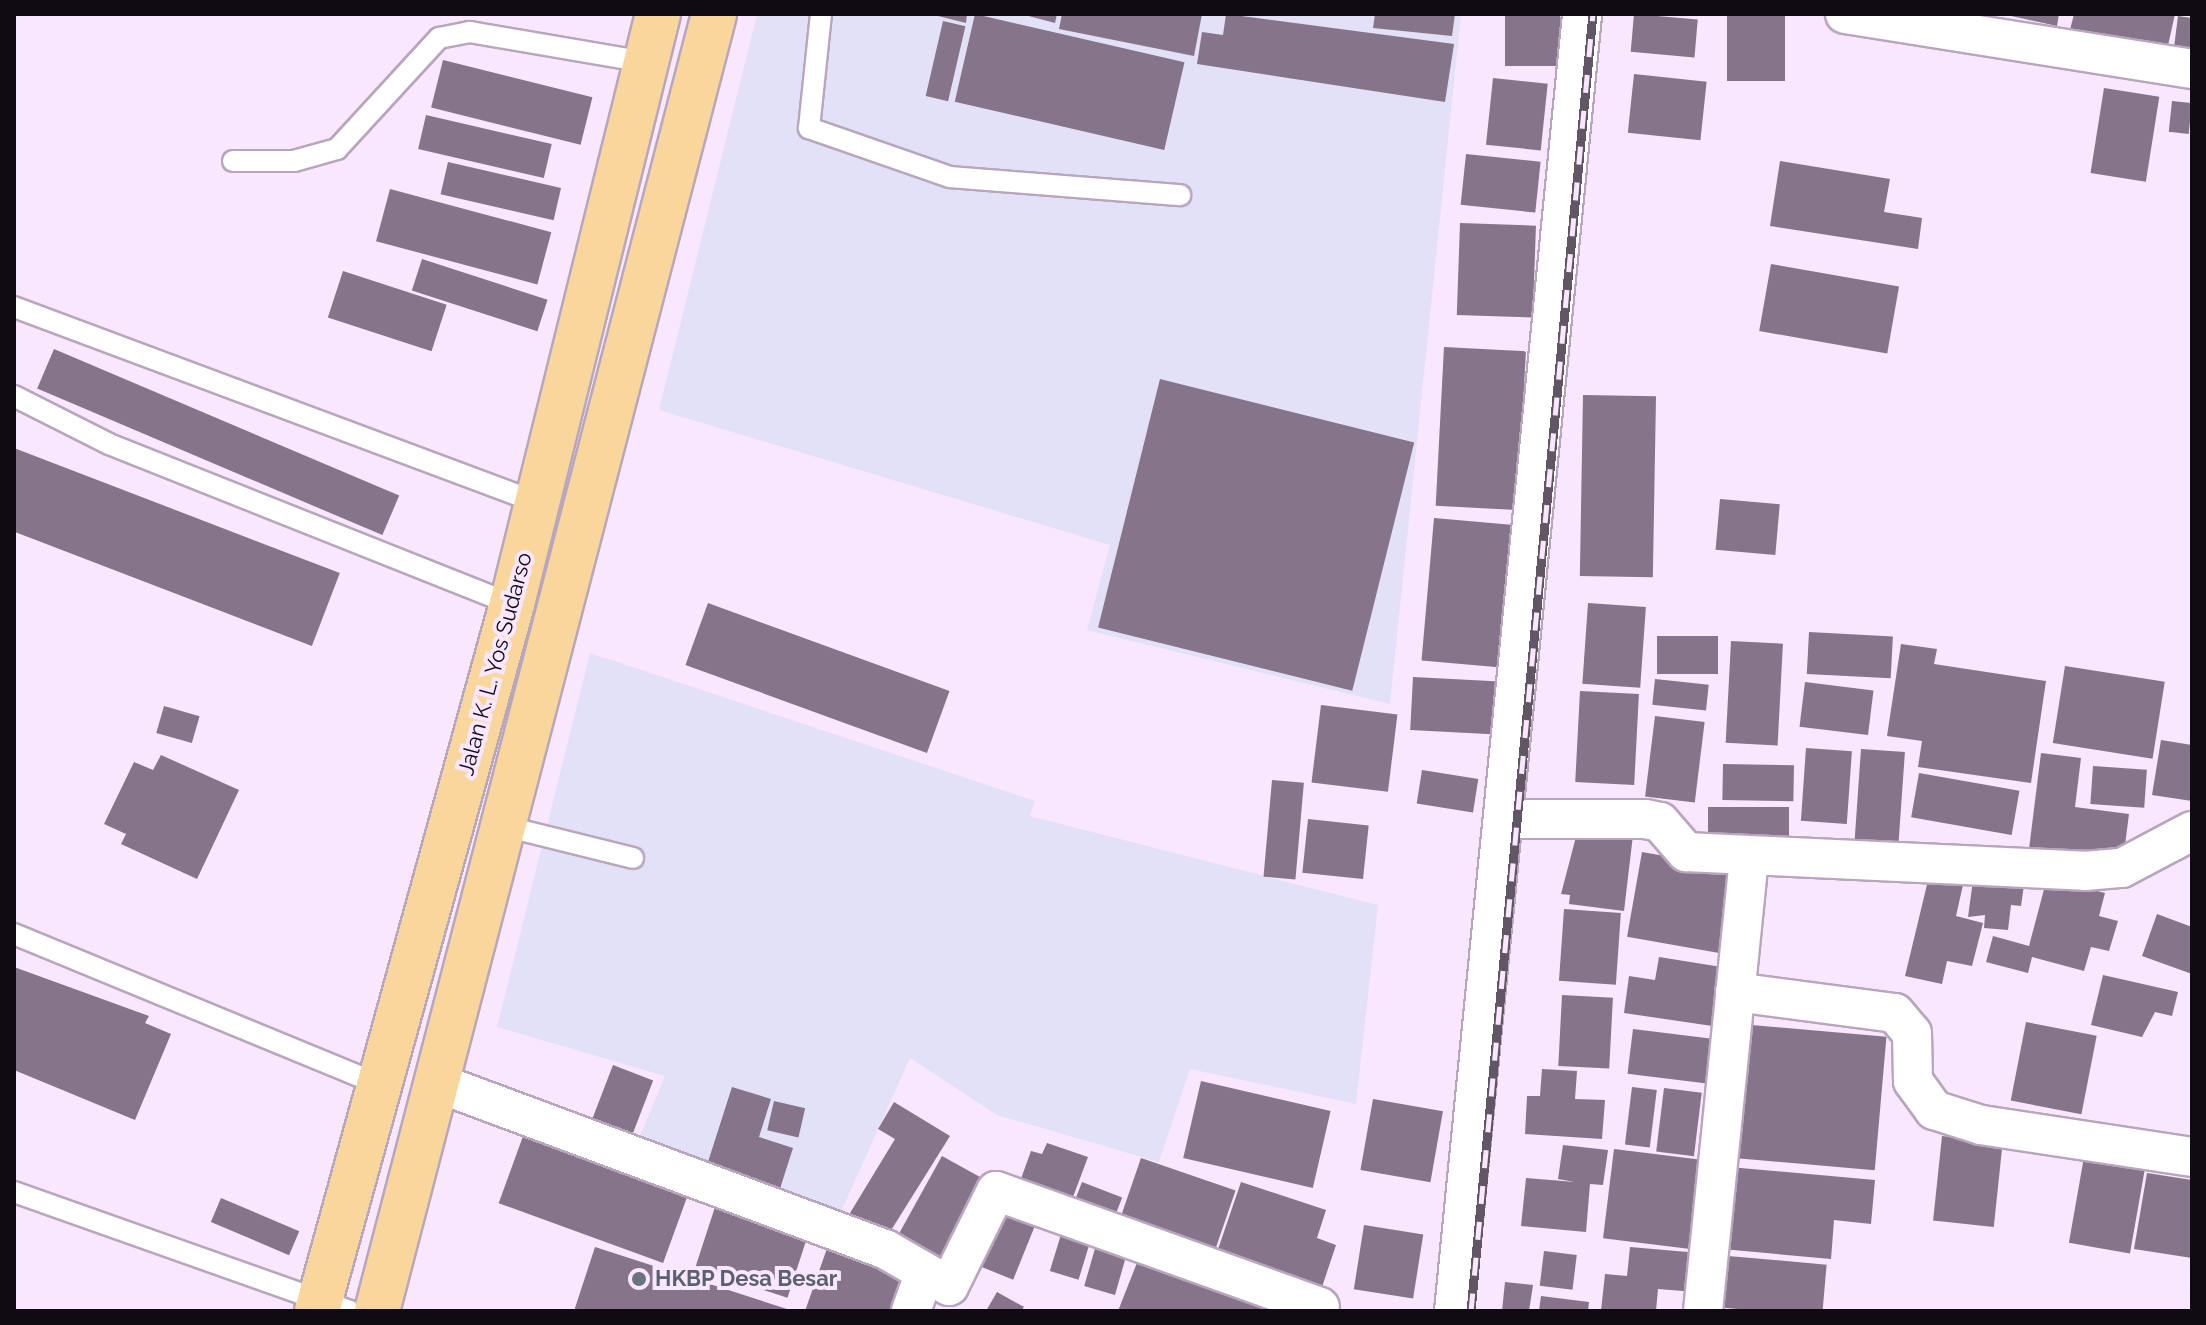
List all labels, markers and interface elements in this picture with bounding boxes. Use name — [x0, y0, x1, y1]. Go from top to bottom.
street label: Jalan K. L. Yos Sudarso — [452, 549, 538, 779]
place label: HKBP Desa Besar — [655, 1266, 838, 1292]
marker: HKBP Desa Besar — [630, 1270, 648, 1288]

